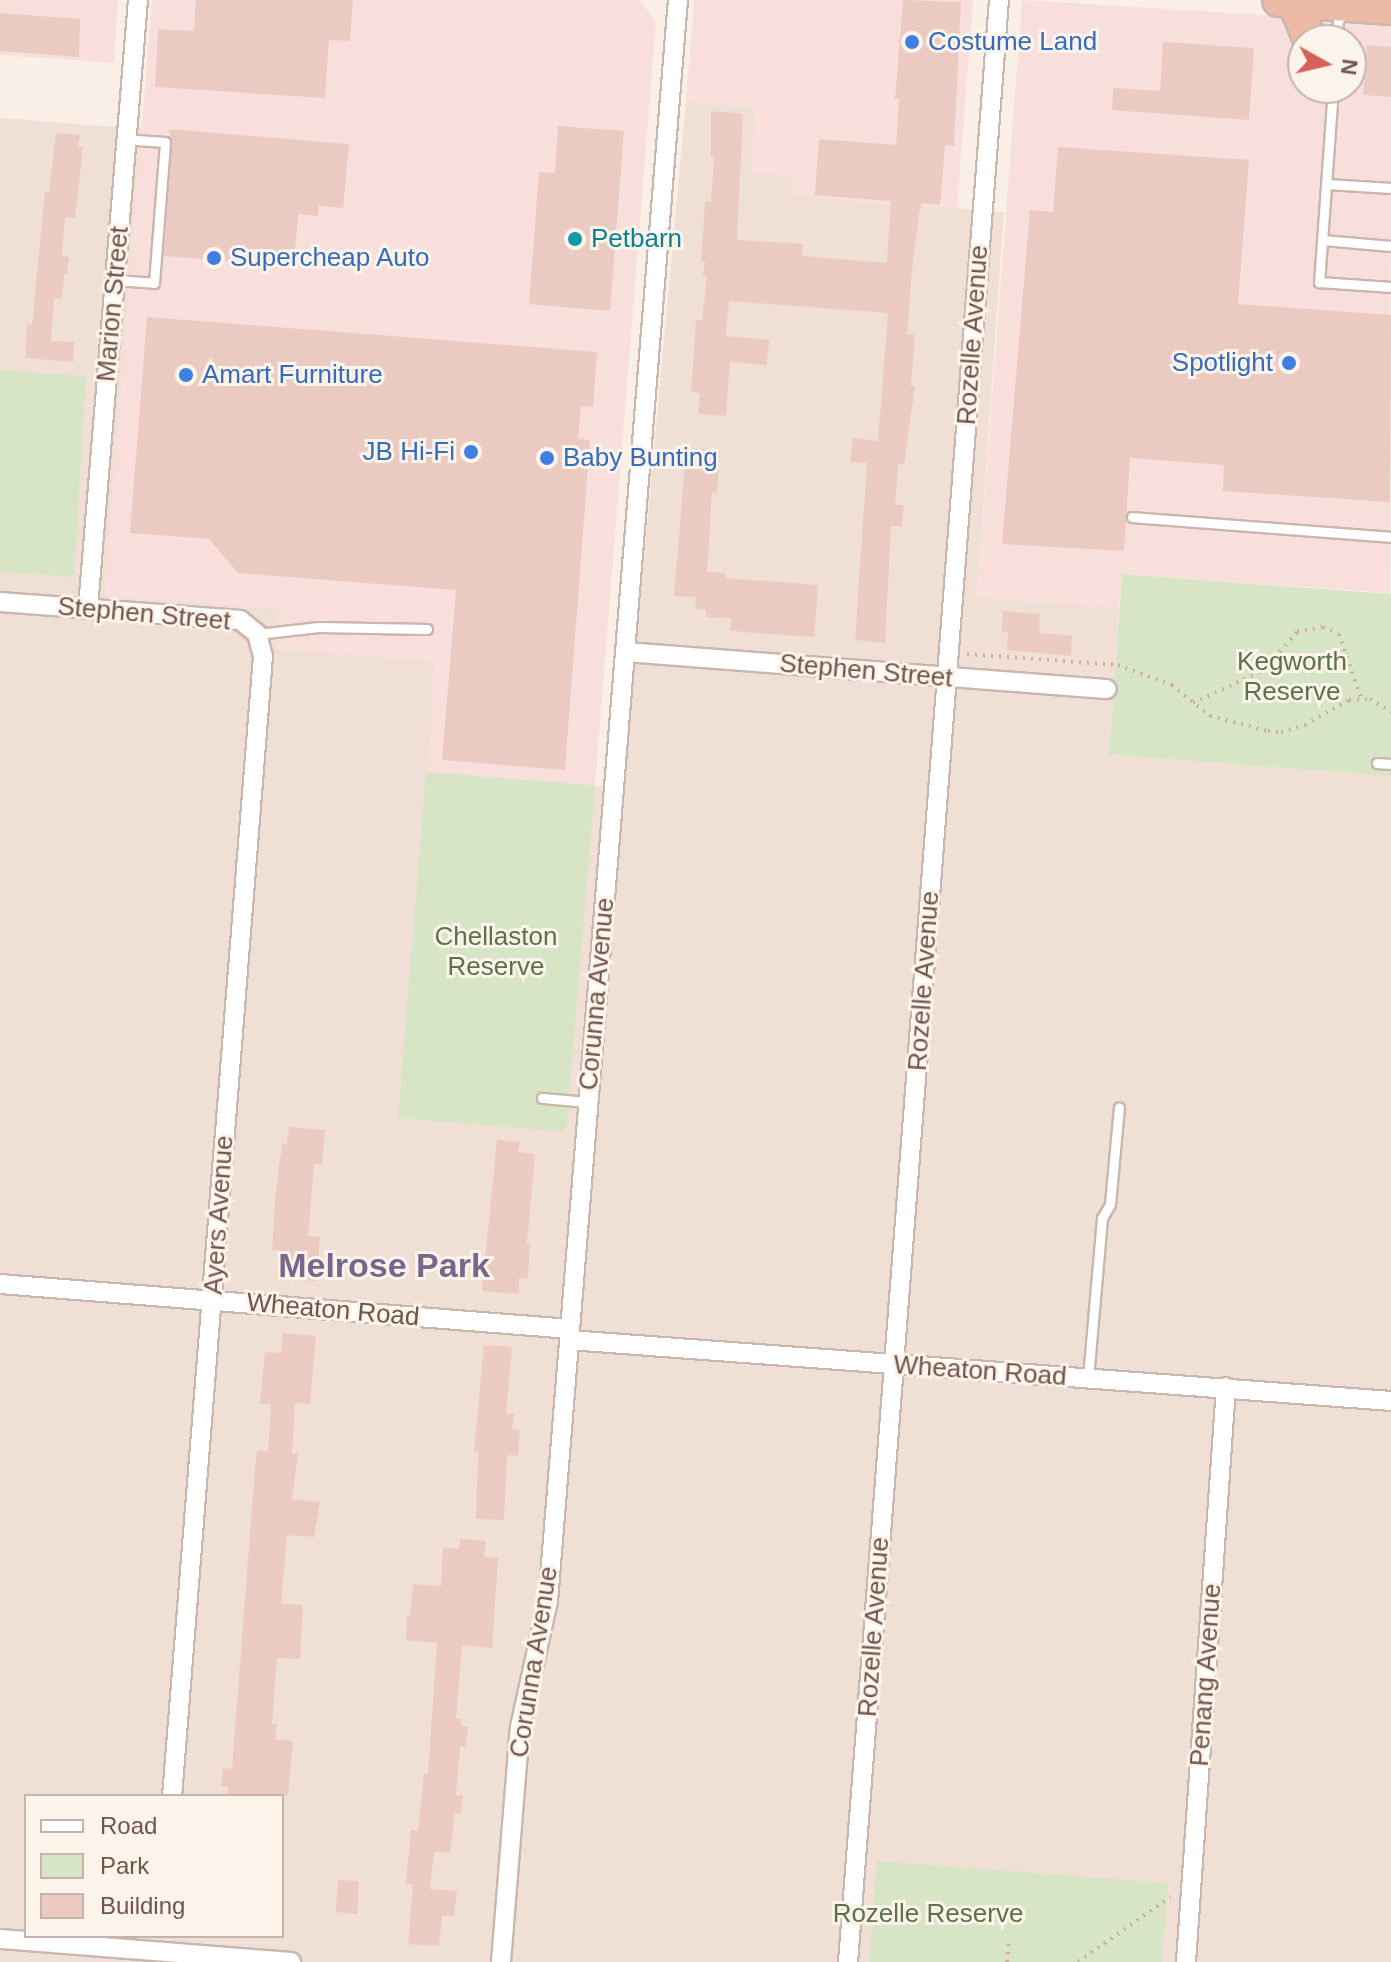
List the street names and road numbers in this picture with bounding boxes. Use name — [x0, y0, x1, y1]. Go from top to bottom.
street label: Marion Street — [91, 225, 135, 383]
street label: Rozelle Avenue — [951, 243, 995, 427]
street label: Stephen Street — [56, 591, 232, 637]
street label: Stephen Street — [778, 648, 954, 694]
street label: Rozelle Avenue — [902, 889, 946, 1073]
street label: Corunna Avenue — [573, 896, 621, 1092]
street label: Ayers Avenue — [198, 1134, 240, 1296]
street label: Wheaton Road — [245, 1287, 421, 1333]
street label: Wheaton Road — [892, 1349, 1068, 1393]
street label: Rozelle Avenue — [852, 1535, 896, 1719]
street label: Corunna Avenue — [503, 1563, 565, 1761]
street label: Penang Avenue — [1184, 1582, 1228, 1768]

